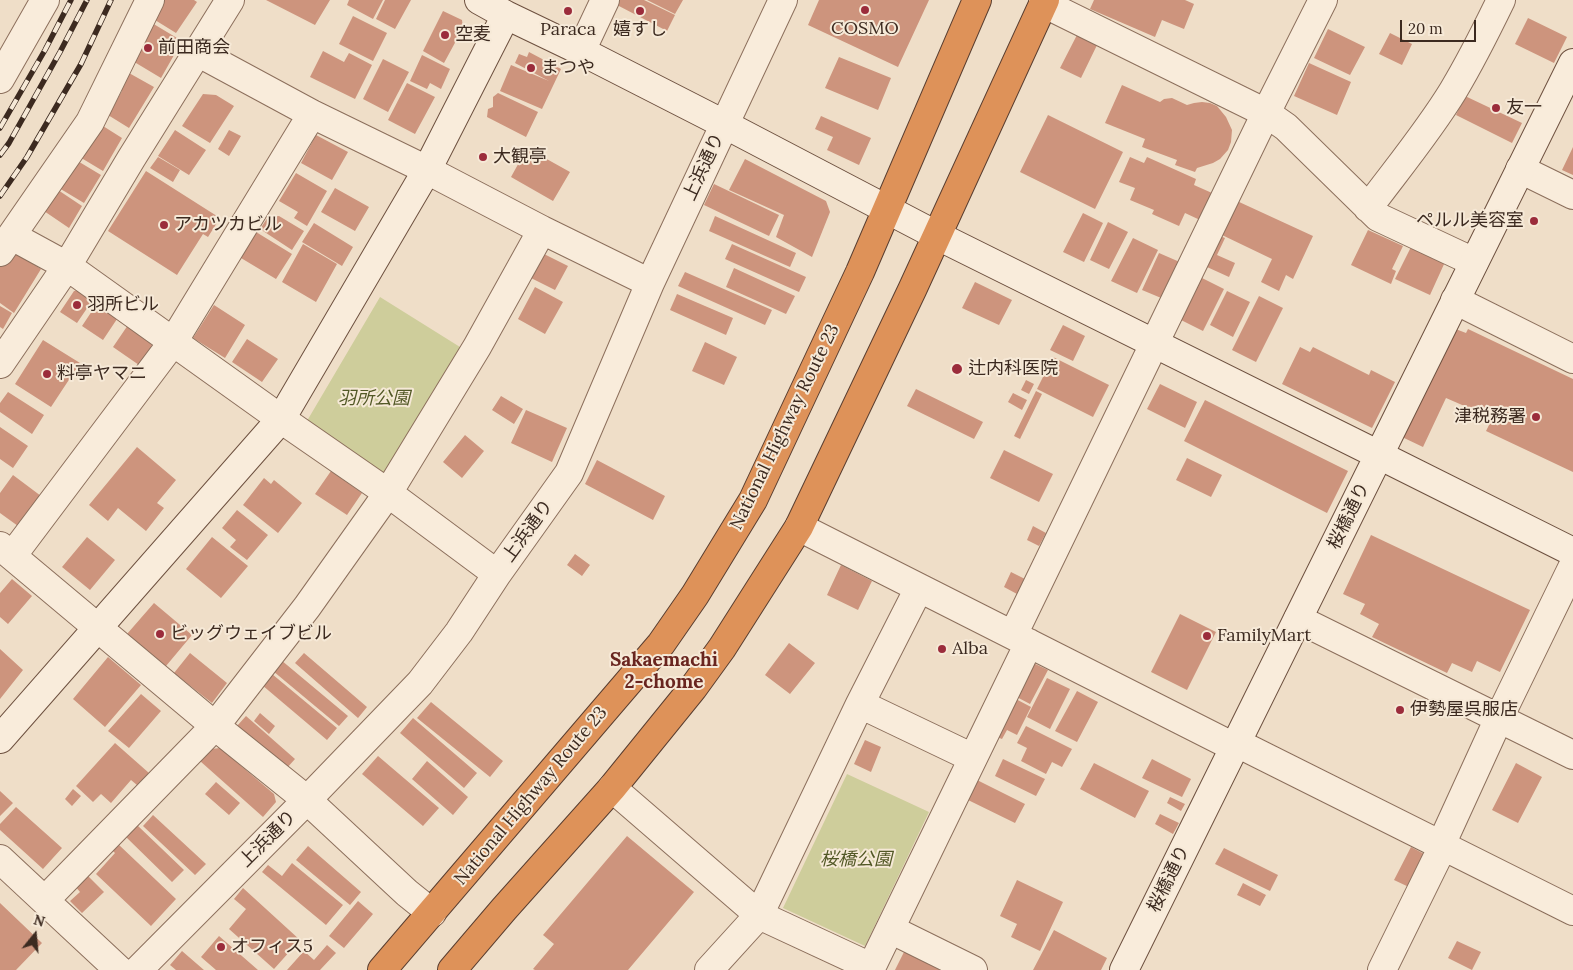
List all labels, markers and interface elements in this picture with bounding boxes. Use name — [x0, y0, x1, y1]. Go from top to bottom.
marker: COSMO — [859, 4, 871, 16]
marker: Paraca — [562, 5, 574, 17]
marker: 嬉すし — [634, 5, 646, 17]
scale bar — [1403, 10, 1479, 42]
place label: COSMO — [831, 18, 899, 40]
place label: Paraca — [540, 19, 596, 41]
place label: 嬉すし — [613, 19, 667, 41]
text: 20 m — [1408, 19, 1443, 38]
place label: 空麦 — [455, 24, 491, 46]
marker: 空麦 — [439, 29, 451, 41]
place label: 前田商会 — [158, 37, 230, 59]
marker: 前田商会 — [142, 42, 154, 54]
place label: まつや — [541, 57, 595, 79]
marker: まつや — [525, 62, 537, 74]
place label: 友一 — [1506, 97, 1542, 119]
marker: 友一 — [1490, 102, 1502, 114]
street label: 上浜通り — [679, 130, 729, 204]
place label: 大観亭 — [493, 146, 547, 168]
marker: 大観亭 — [477, 151, 489, 163]
place label: ペルル美容室 — [1416, 210, 1524, 232]
place label: アカツカビル — [174, 214, 282, 236]
marker: ペルル美容室 — [1528, 215, 1540, 227]
marker: アカツカビル — [158, 219, 170, 231]
place label: 羽所ビル — [87, 294, 159, 316]
marker: 羽所ビル — [71, 299, 83, 311]
street label: National Highway Route 23 — [726, 321, 844, 533]
place label: 辻内科医院 — [968, 358, 1058, 380]
marker: 辻内科医院 — [950, 362, 964, 376]
place label: 料亭ヤマニ — [57, 363, 147, 385]
marker: 料亭ヤマニ — [41, 368, 53, 380]
park label: 羽所公園 — [338, 388, 410, 410]
place label: 津税務署 — [1454, 406, 1526, 428]
marker: 津税務署 — [1530, 411, 1542, 423]
street label: 桜橋通り — [1324, 479, 1374, 553]
street label: 上浜通り — [498, 496, 558, 566]
place label: ビッグウェイブビル — [170, 623, 332, 645]
place label: FamilyMart — [1217, 625, 1311, 647]
marker: ビッグウェイブビル — [154, 628, 166, 640]
marker: FamilyMart — [1201, 630, 1213, 642]
place label: Alba — [952, 638, 988, 660]
marker: Alba — [936, 643, 948, 655]
district label: Sakaemachi 2-chome — [610, 650, 718, 694]
place label: 伊勢屋呉服店 — [1410, 699, 1518, 721]
street label: National Highway Route 23 — [450, 702, 612, 890]
marker: 伊勢屋呉服店 — [1394, 704, 1406, 716]
street label: 上浜通り — [235, 806, 301, 872]
street label: 桜橋通り — [1144, 842, 1194, 916]
park label: 桜橋公園 — [820, 849, 892, 871]
north arrow — [10, 910, 60, 960]
text: N — [32, 910, 47, 931]
place label: オフィス5 — [231, 936, 313, 958]
marker: オフィス5 — [215, 941, 227, 953]

